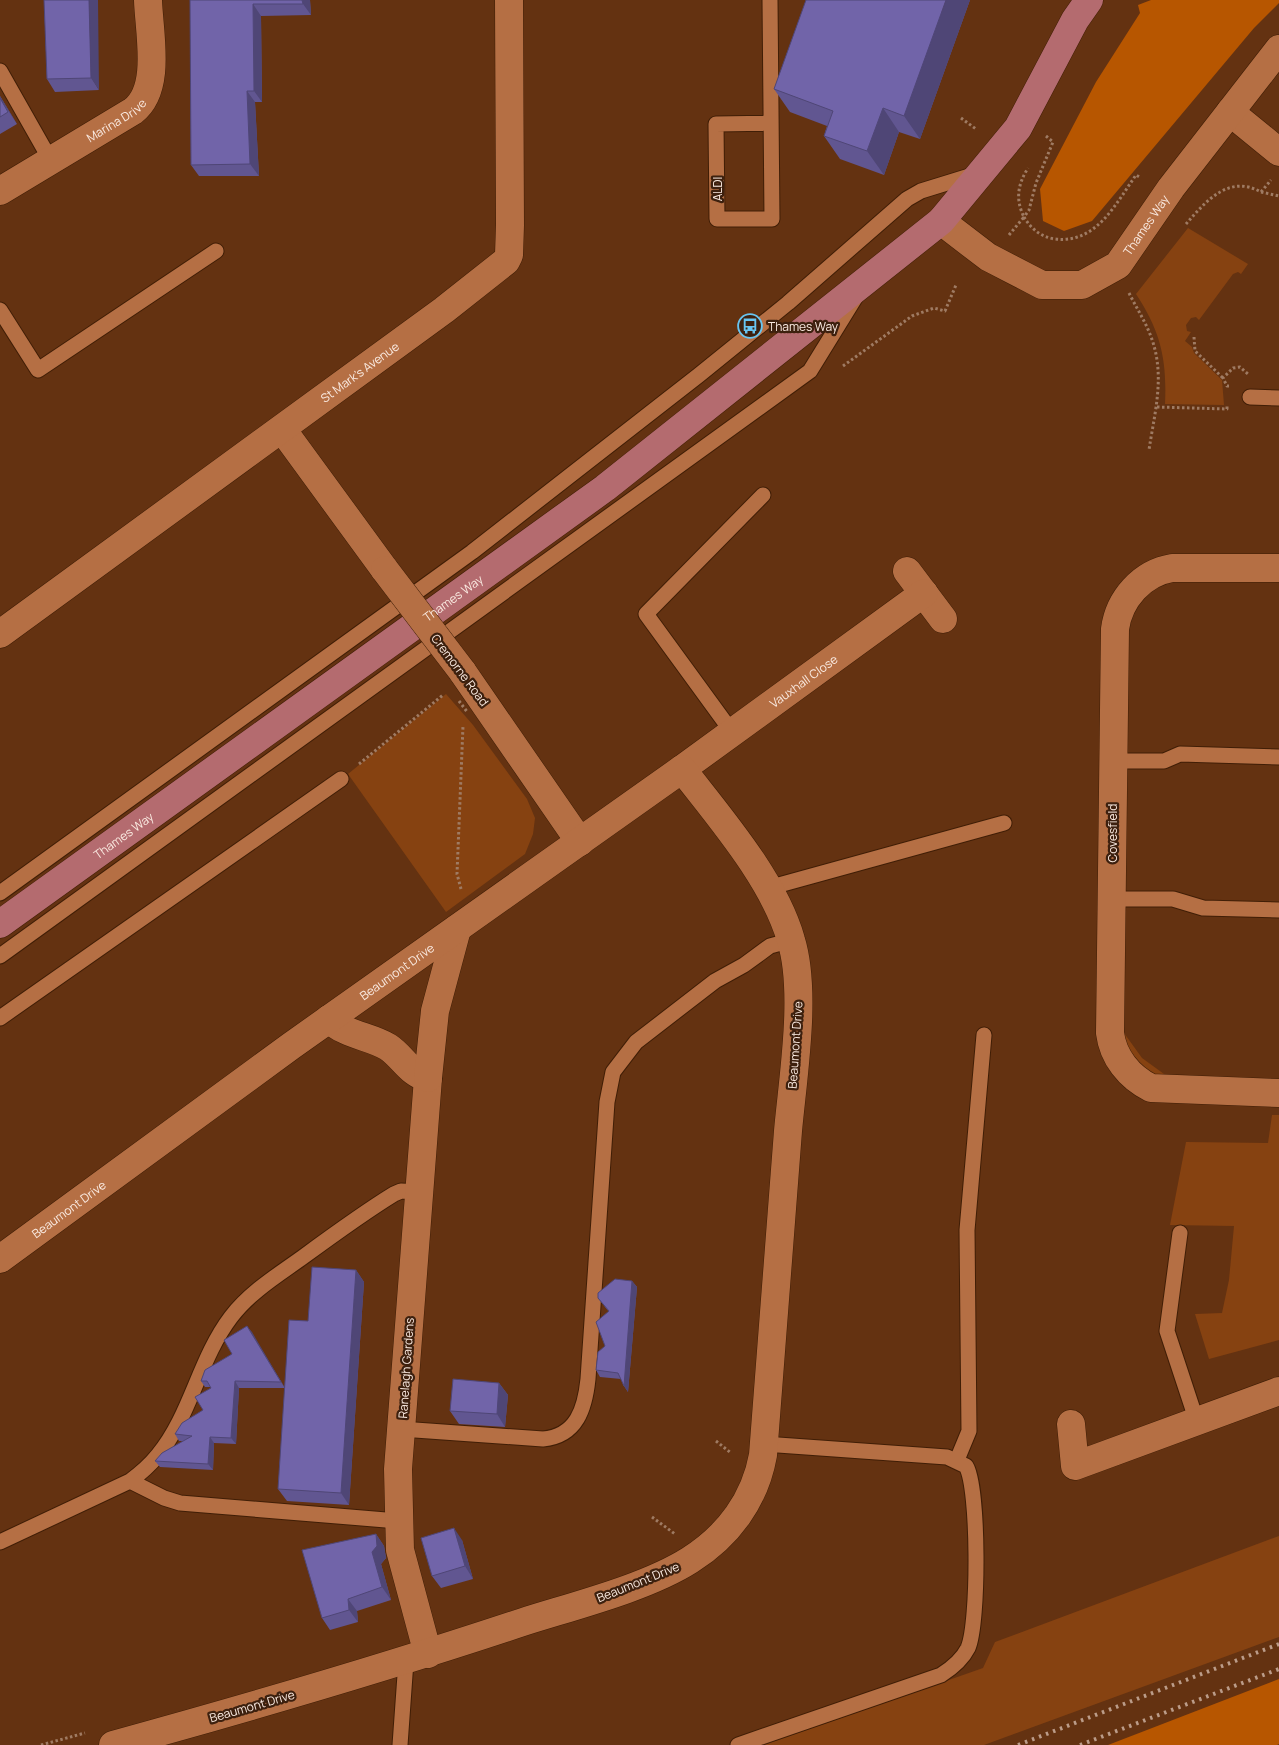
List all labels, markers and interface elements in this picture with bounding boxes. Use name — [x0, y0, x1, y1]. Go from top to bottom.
street label: Marina Drive — [83, 95, 150, 146]
street label: ALDI — [709, 177, 726, 201]
street label: Thames Way — [1119, 191, 1173, 259]
bus stop icon: Thames Way — [737, 313, 763, 339]
place label: Thames Way — [768, 318, 839, 335]
street label: St Mark's Avenue — [317, 337, 402, 406]
street label: Thames Way — [419, 570, 487, 625]
street label: Cremorne Road — [427, 630, 493, 710]
street label: Vauxhall Close — [766, 650, 841, 711]
street label: Covesfield — [1104, 804, 1121, 862]
street label: Thames Way — [90, 807, 157, 863]
street label: Beaumont Drive — [356, 939, 437, 1004]
street label: Beaumont Drive — [783, 1001, 807, 1089]
street label: Beaumont Drive — [28, 1176, 109, 1242]
street label: Ranelagh Gardens — [394, 1317, 418, 1419]
street label: Beaumont Drive — [594, 1558, 682, 1606]
street label: Beaumont Drive — [208, 1686, 296, 1726]

